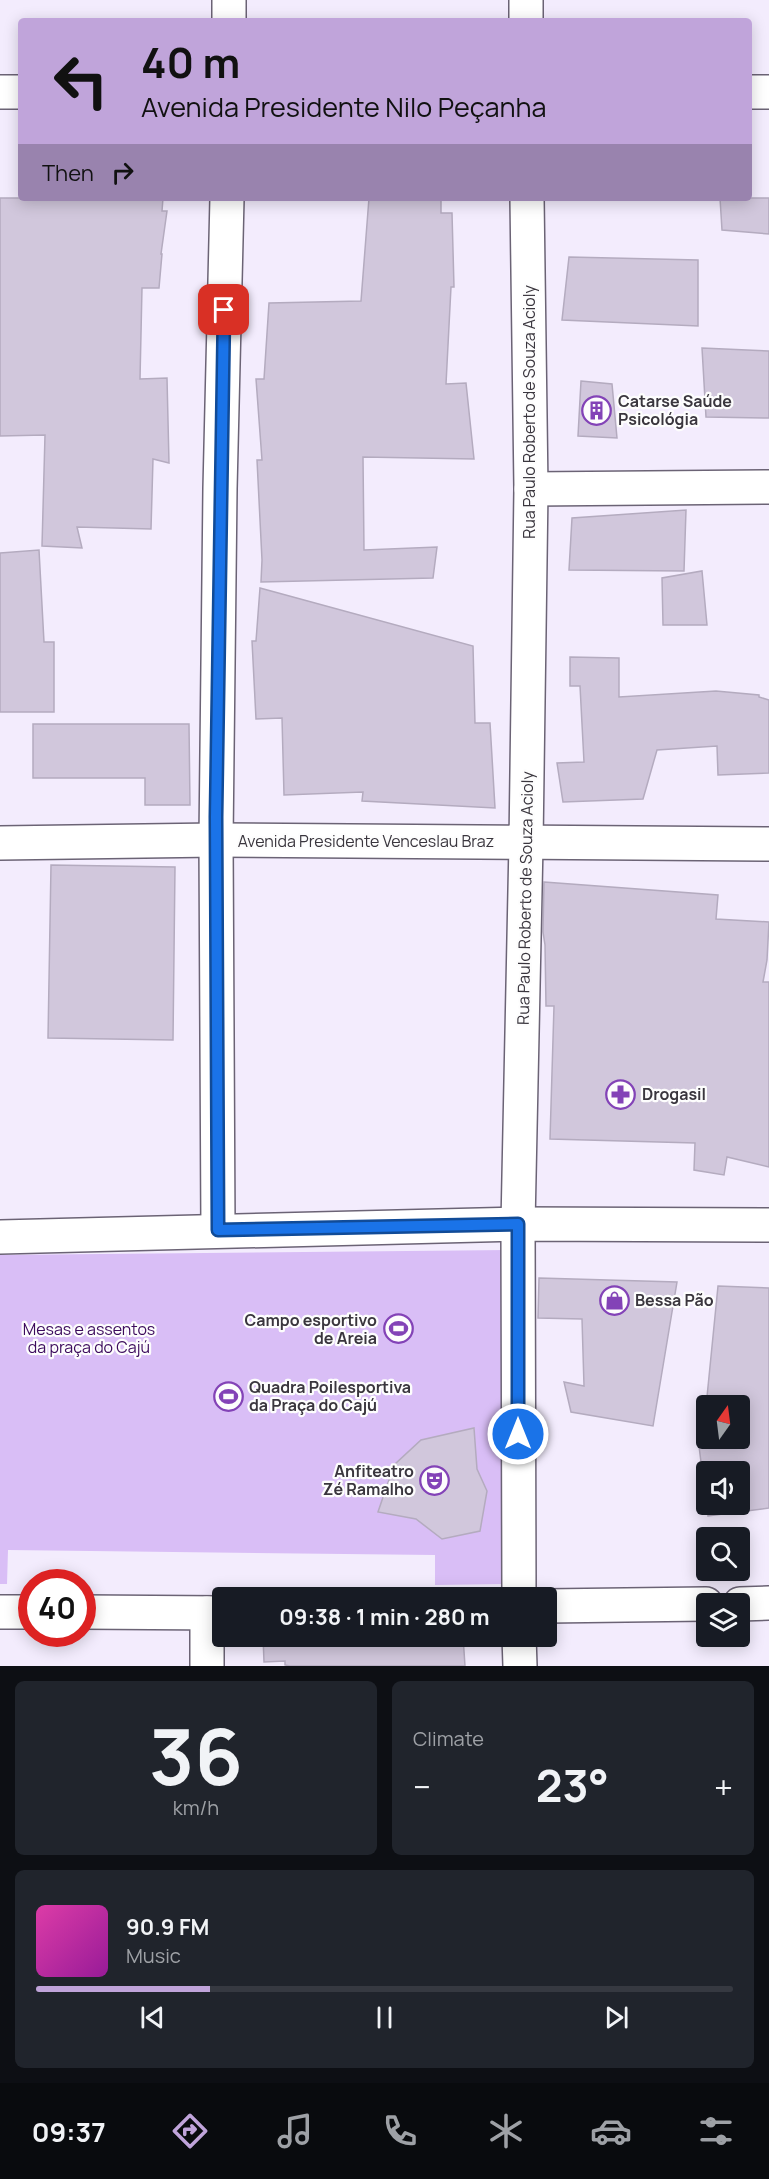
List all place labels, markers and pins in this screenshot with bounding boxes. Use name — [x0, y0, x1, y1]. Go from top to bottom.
pin — [198, 284, 249, 335]
place label: Catarse Saúde Psicológia — [618, 390, 732, 430]
building icon: Catarse Saúde Psicológia — [581, 394, 613, 426]
pharmacy icon: Drogasil — [605, 1078, 637, 1110]
place label: Drogasil — [642, 1083, 706, 1105]
shop icon: Bessa Pão — [598, 1284, 630, 1316]
place label: Bessa Pão — [635, 1289, 714, 1311]
place label: Campo esportivo de Areia — [244, 1309, 377, 1349]
sports icon: Campo esportivo de Areia — [382, 1313, 414, 1345]
place label: Quadra Poilesportiva da Praça do Cajú — [249, 1376, 411, 1416]
sports icon: Quadra Poilesportiva da Praça do Cajú — [212, 1380, 244, 1412]
place label: Anfiteatro Zé Ramalho — [323, 1460, 414, 1500]
theatre icon: Anfiteatro Zé Ramalho — [419, 1464, 451, 1496]

